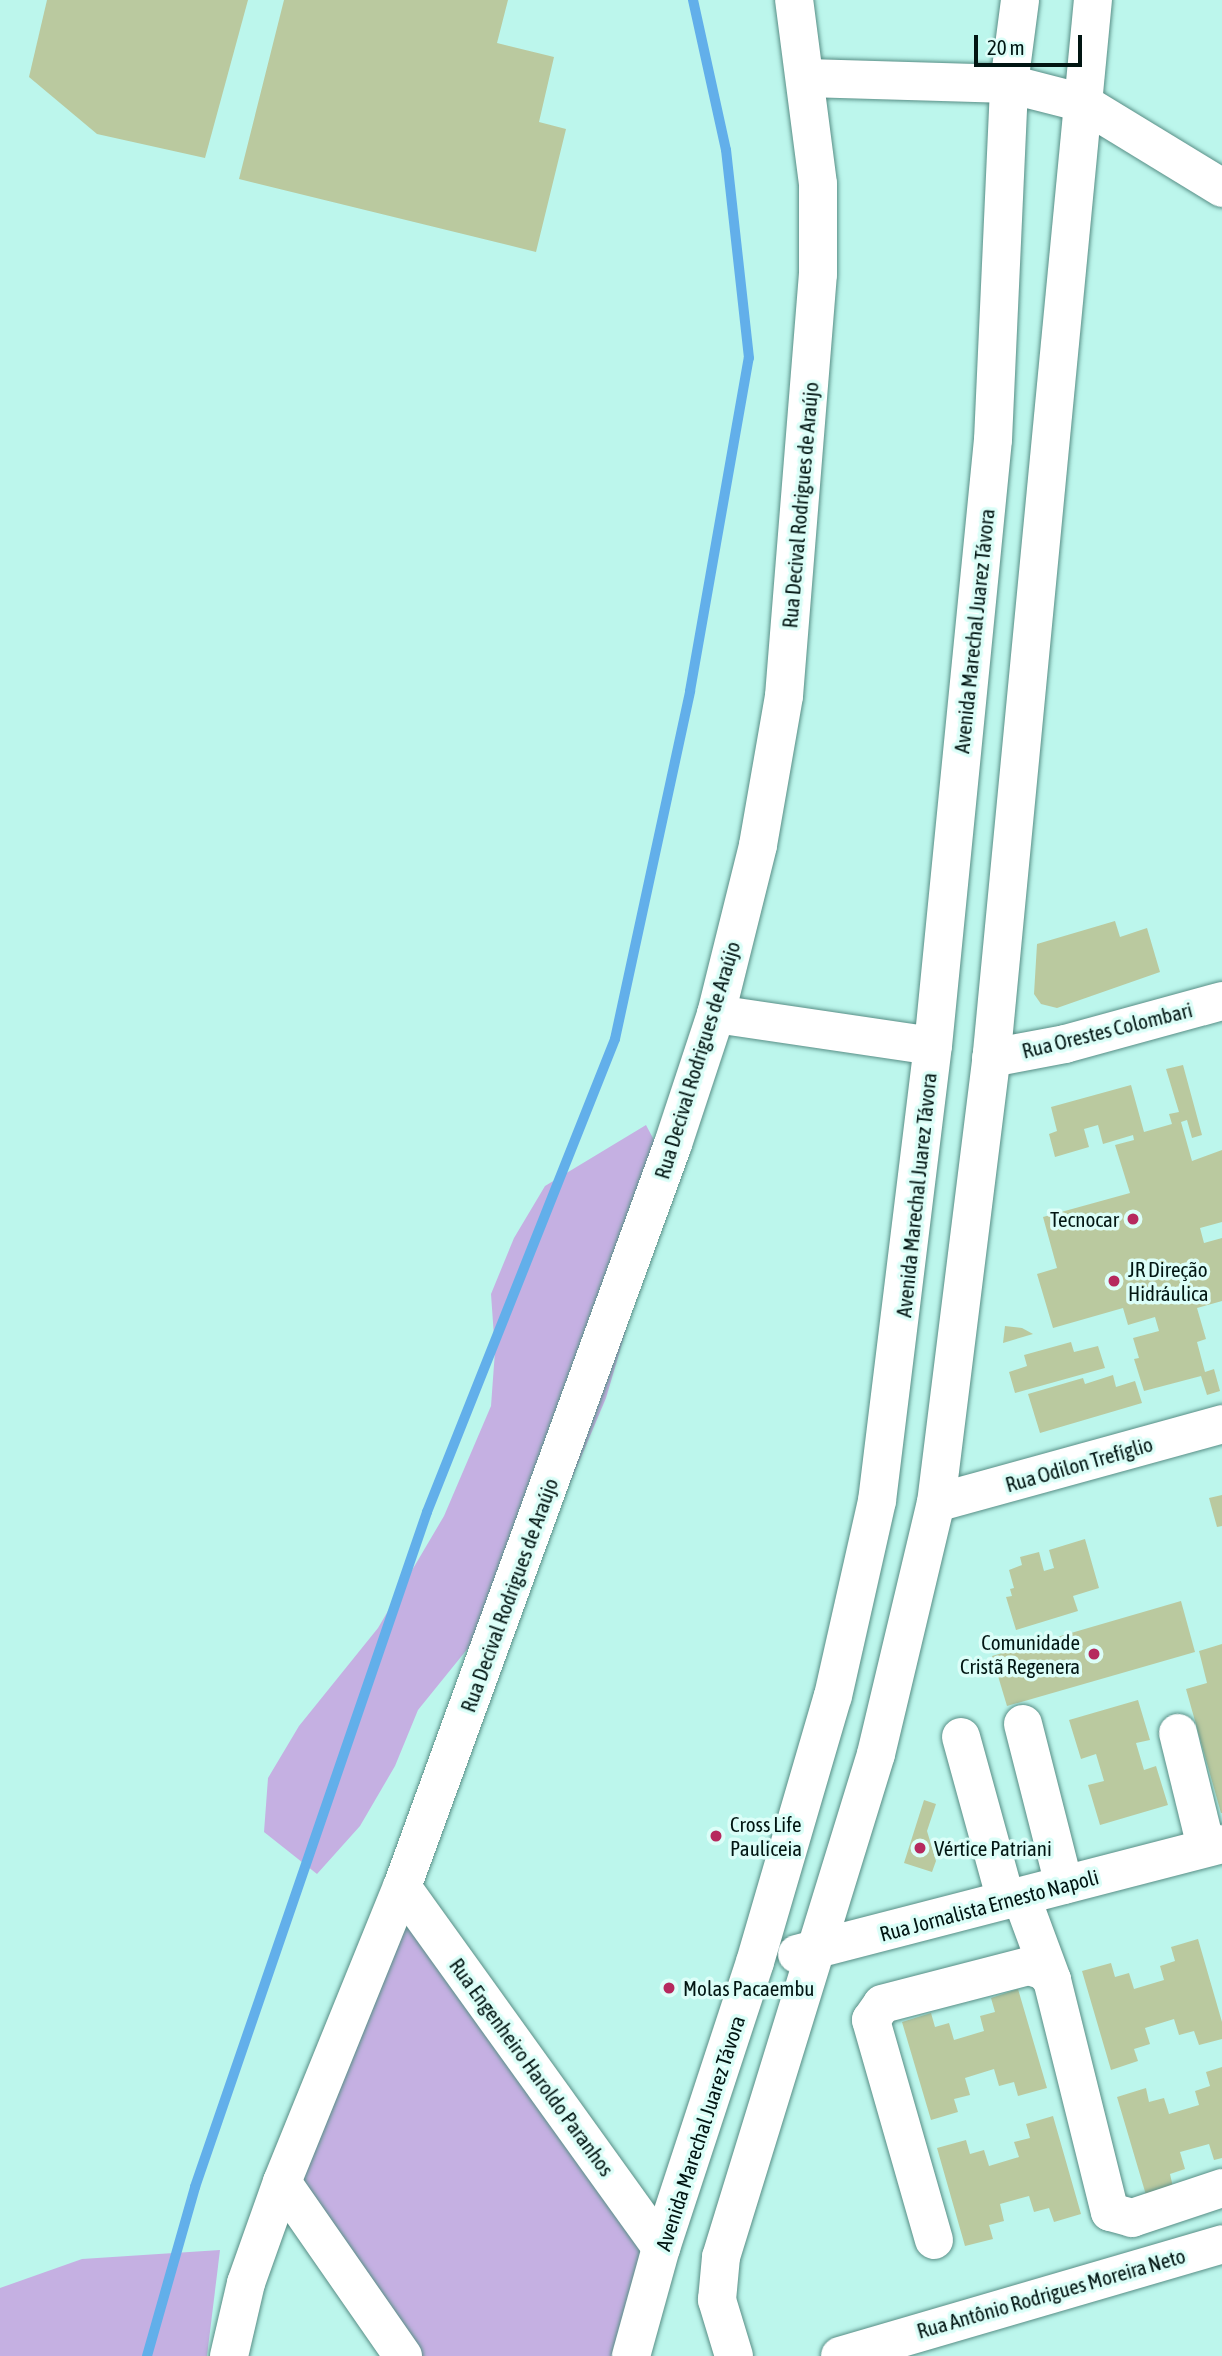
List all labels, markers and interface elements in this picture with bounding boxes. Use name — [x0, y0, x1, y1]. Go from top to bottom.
scale bar — [977, 21, 1086, 65]
text: 20 m — [987, 35, 1025, 59]
street label: Rua Decival Rodrigues de Araújo — [777, 381, 823, 629]
street label: Avenida Marechal Juarez Távora — [949, 508, 999, 754]
street label: Rua Decival Rodrigues de Araújo — [649, 938, 745, 1182]
street label: Rua Orestes Colombari — [1019, 997, 1195, 1063]
street label: Avenida Marechal Juarez Távora — [891, 1072, 941, 1318]
place label: Tecnocar — [1050, 1206, 1119, 1232]
marker: Tecnocar — [1125, 1211, 1141, 1227]
place label: JR Direção Hidráulica — [1128, 1256, 1209, 1306]
marker: JR Direção Hidráulica — [1106, 1273, 1122, 1289]
street label: Rua Odilon Trefíglio — [1002, 1431, 1156, 1497]
street label: Rua Decival Rodrigues de Araújo — [455, 1475, 563, 1715]
place label: Comunidade Cristã Regenera — [960, 1629, 1080, 1679]
marker: Comunidade Cristã Regenera — [1086, 1646, 1102, 1662]
place label: Cross Life Pauliceia — [730, 1811, 802, 1861]
marker: Cross Life Pauliceia — [708, 1828, 724, 1844]
place label: Vértice Patriani — [934, 1835, 1052, 1861]
marker: Vértice Patriani — [912, 1840, 928, 1856]
street label: Rua Jornalista Ernesto Napoli — [877, 1864, 1101, 1946]
street label: Rua Engenheiro Haroldo Paranhos — [444, 1953, 620, 2181]
place label: Molas Pacaembu — [683, 1975, 814, 2001]
marker: Molas Pacaembu — [661, 1980, 677, 1996]
street label: Avenida Marechal Juarez Távora — [650, 2012, 750, 2254]
street label: Rua Antônio Rodrigues Moreira Neto — [914, 2243, 1188, 2343]

